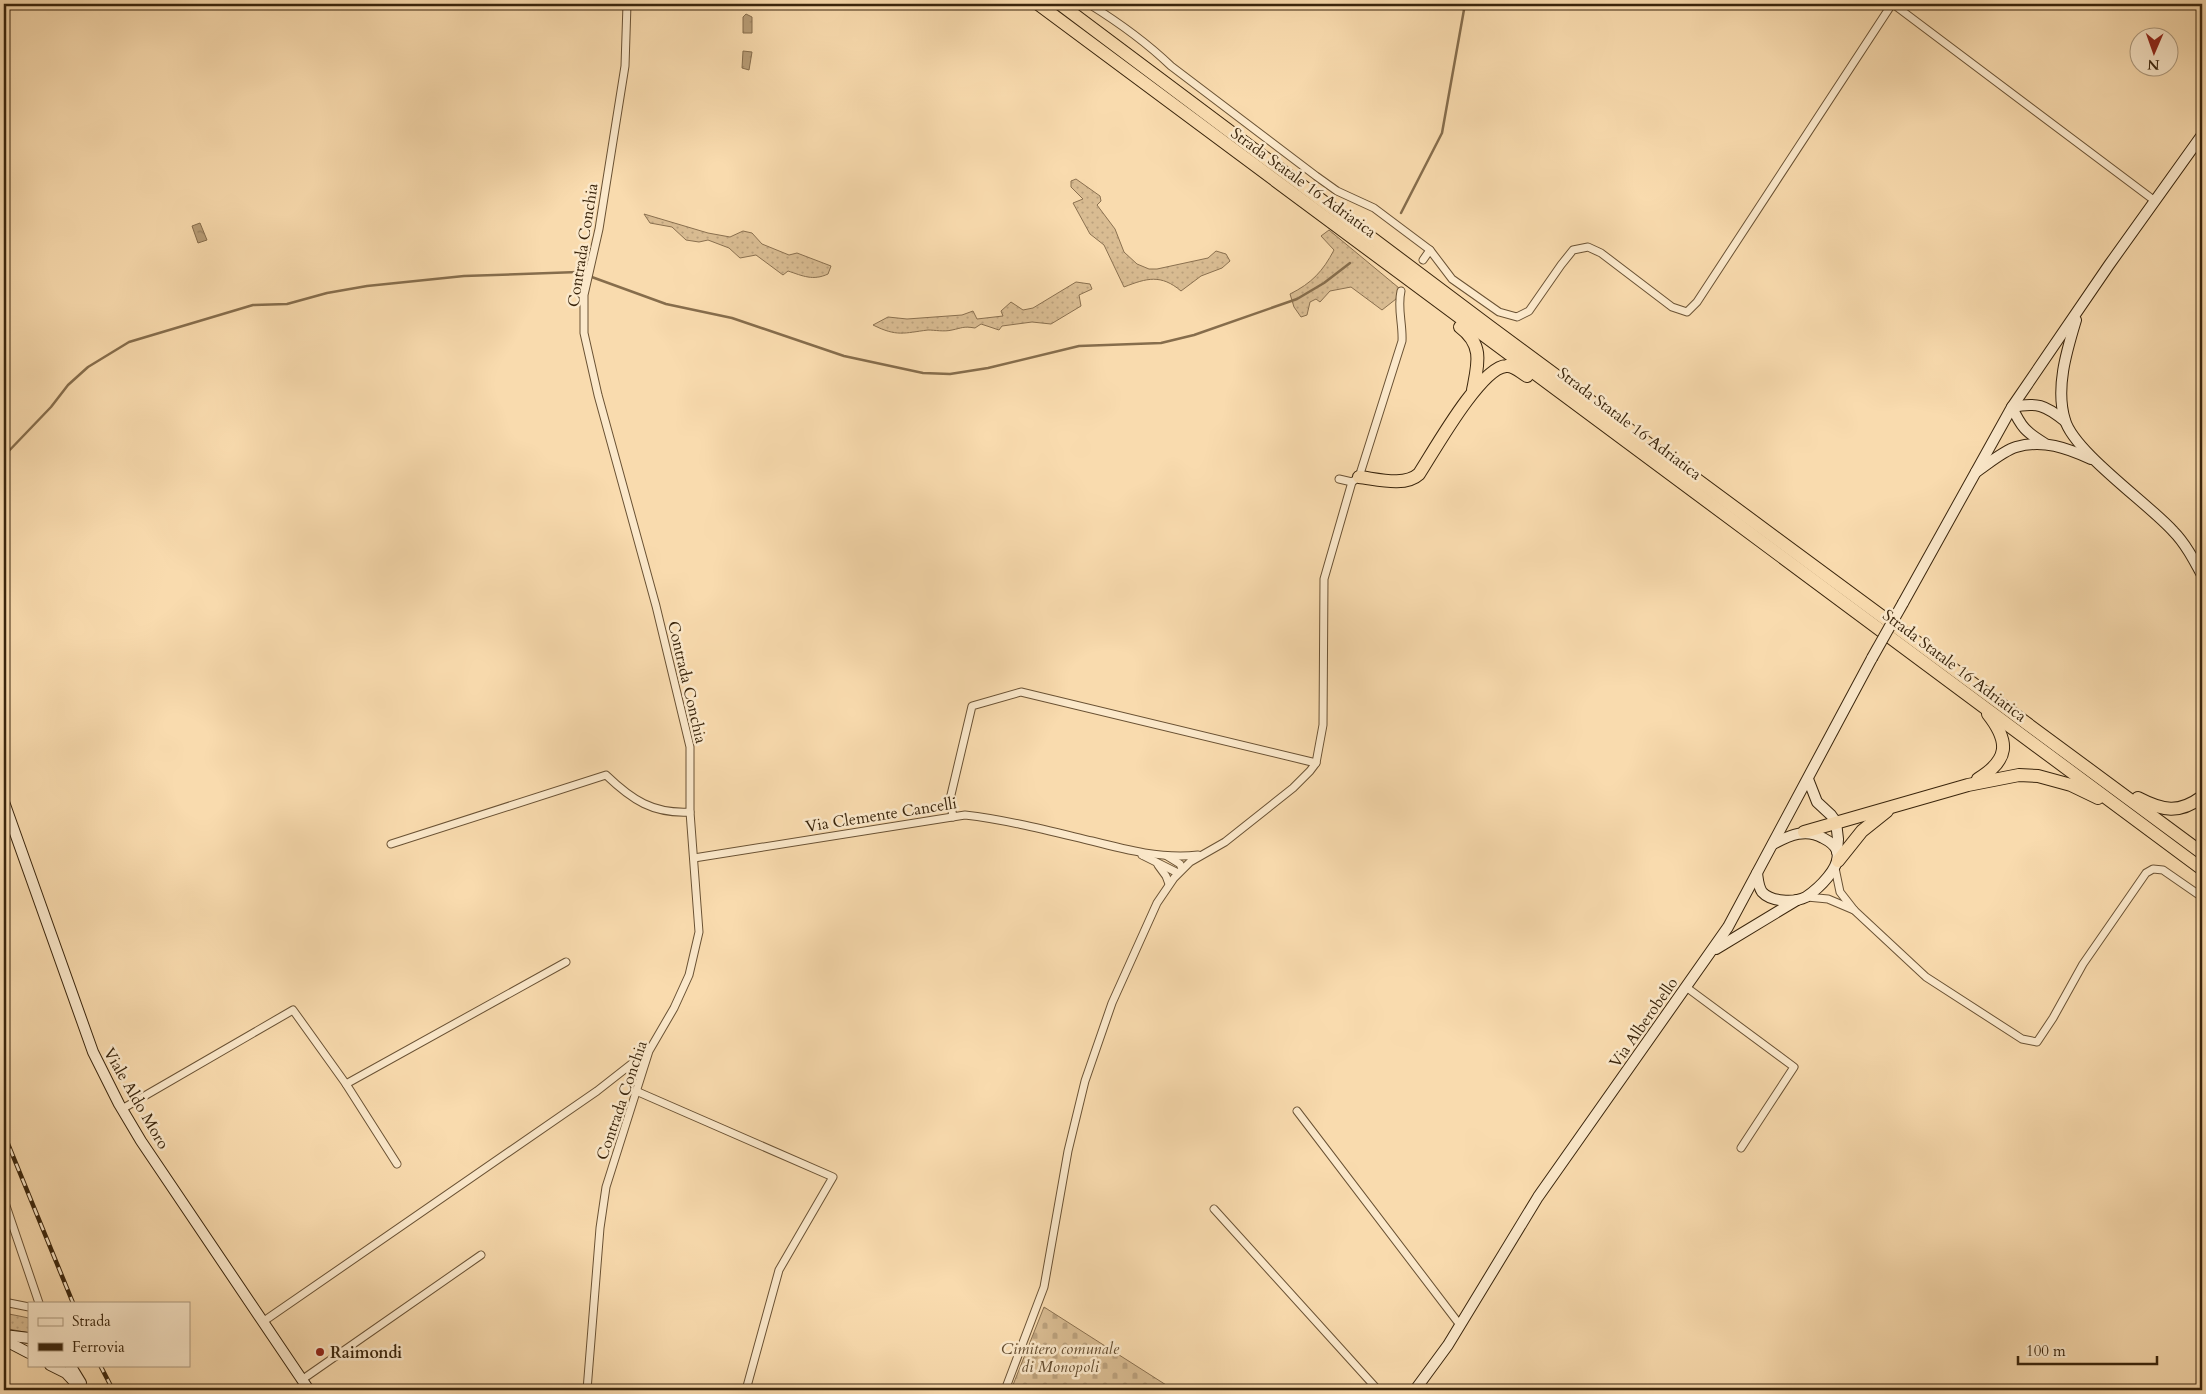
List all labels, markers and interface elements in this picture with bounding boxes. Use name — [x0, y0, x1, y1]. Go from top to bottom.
north arrow — [2128, 28, 2178, 78]
text: N — [2147, 55, 2160, 74]
street label: Strada Statale 16 Adriatica — [1226, 123, 1381, 243]
street label: Contrada Conchia — [562, 182, 604, 309]
street label: Strada Statale 16 Adriatica — [1553, 362, 1706, 485]
street label: Strada Statale 16 Adriatica — [1878, 604, 2031, 727]
street label: Contrada Conchia — [662, 619, 712, 746]
street label: Via Clemente Cancelli — [804, 792, 959, 838]
street label: Via Alberobello — [1604, 973, 1683, 1072]
street label: Contrada Conchia — [591, 1038, 653, 1163]
street label: Viale Aldo Moro — [98, 1044, 174, 1154]
legend — [28, 1302, 190, 1366]
text: Strada — [72, 1311, 111, 1331]
scale bar — [2018, 1334, 2157, 1366]
text: Ferrovia — [72, 1337, 125, 1357]
park label: Cimitero comunale di Monopoli — [1001, 1338, 1120, 1378]
text: 100 m — [2026, 1341, 2066, 1361]
place label: Raimondi — [330, 1342, 402, 1364]
marker: Raimondi — [314, 1346, 326, 1358]

